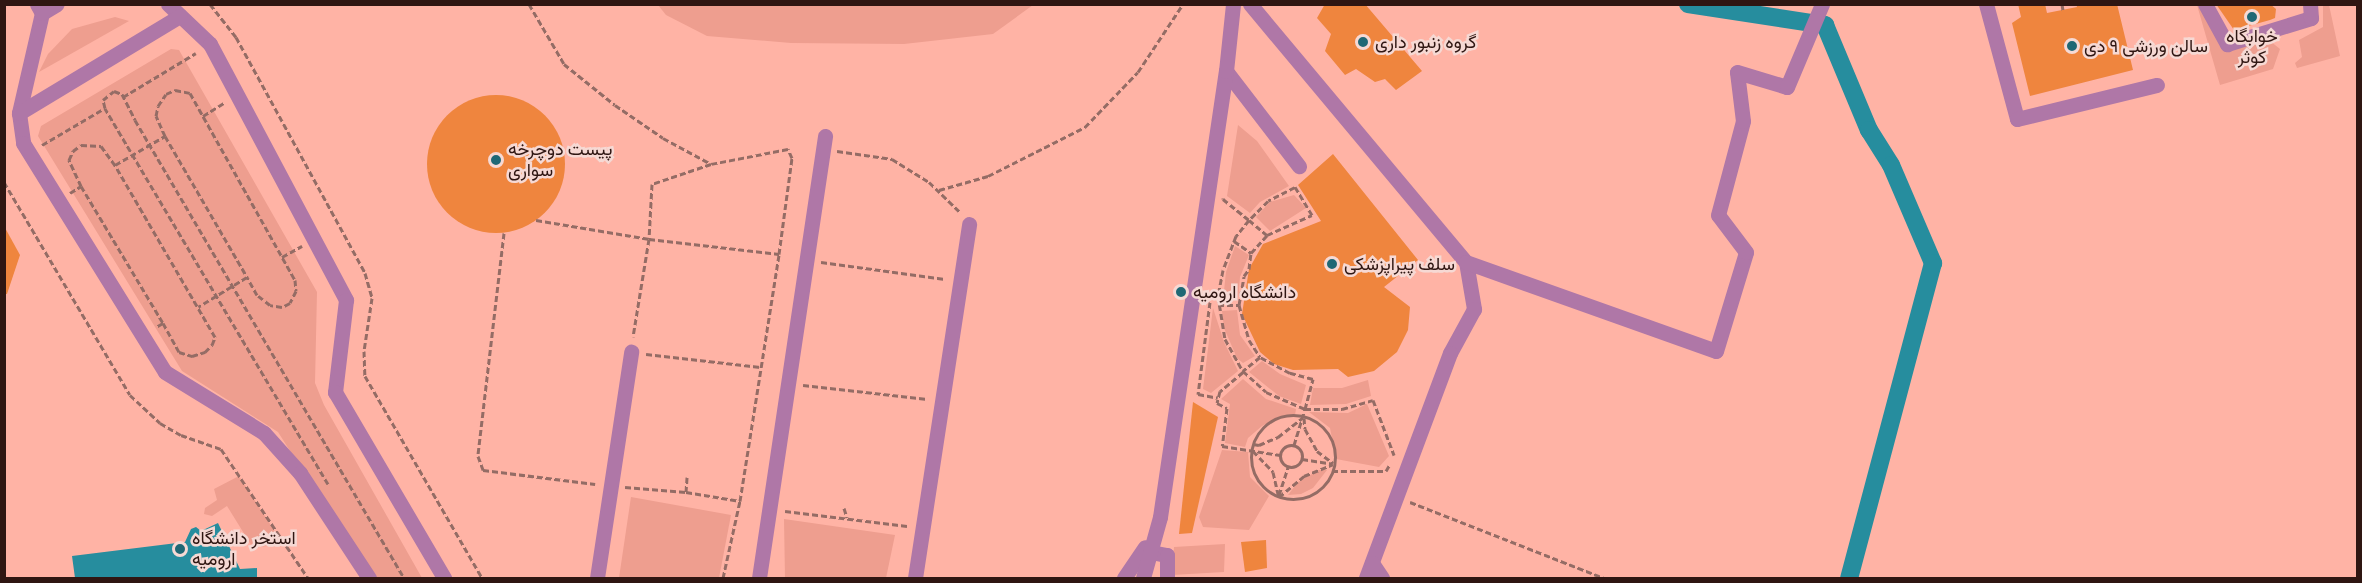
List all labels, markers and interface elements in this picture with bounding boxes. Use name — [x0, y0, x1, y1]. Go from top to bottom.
marker: خوابگاه کوثر — [2245, 10, 2259, 24]
place label: خوابگاه کوثر — [2226, 26, 2278, 68]
place label: گروه زنبور داری — [1375, 31, 1476, 53]
marker: گروه زنبور داری — [1356, 35, 1370, 49]
place label: سالن ورزشی ۹ دی — [2084, 35, 2208, 57]
marker: سالن ورزشی ۹ دی — [2065, 39, 2079, 53]
place label: پیست دوچرخه سواری — [508, 139, 612, 182]
marker: پیست دوچرخه سواری — [489, 153, 503, 167]
place label: سلف پیراپزشکی — [1344, 253, 1455, 275]
marker: سلف پیراپزشکی — [1325, 257, 1339, 271]
place label: دانشگاه ارومیه — [1193, 281, 1296, 303]
marker: دانشگاه ارومیه — [1174, 285, 1188, 299]
place label: استخر دانشگاه ارومیه — [192, 528, 296, 570]
marker: استخر دانشگاه ارومیه — [173, 542, 187, 556]

